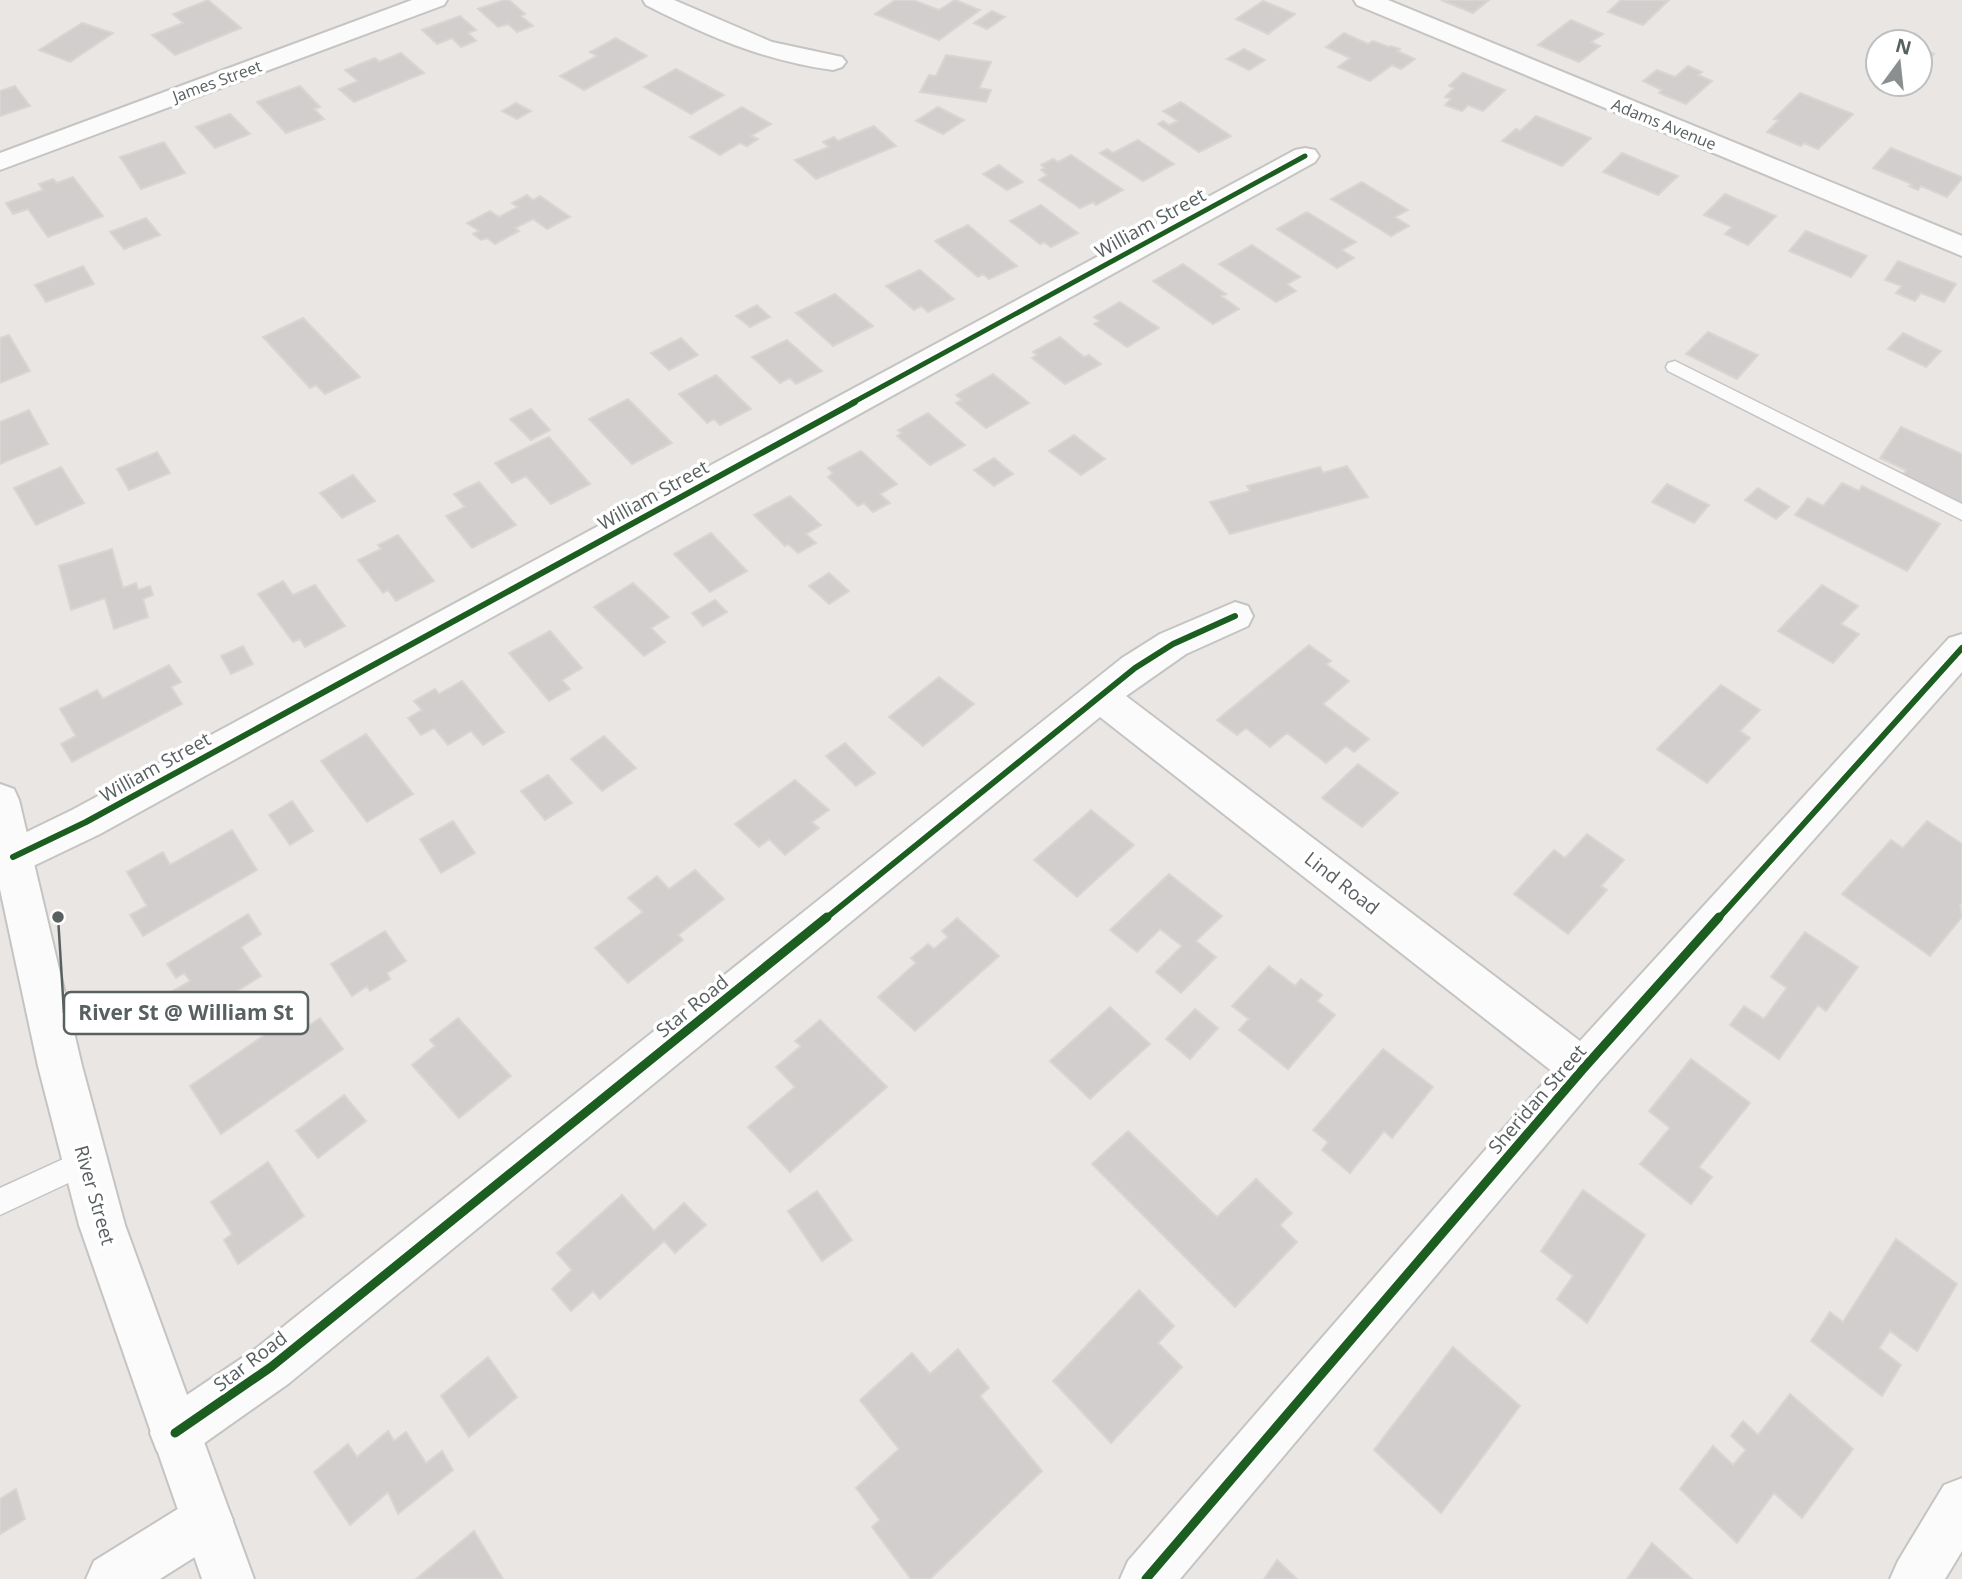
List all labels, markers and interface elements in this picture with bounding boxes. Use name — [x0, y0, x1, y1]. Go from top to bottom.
north arrow — [1864, 28, 1934, 98]
text: N — [1893, 32, 1914, 61]
street label: James Street — [167, 55, 265, 108]
street label: Adams Avenue — [1608, 93, 1720, 155]
street label: William Street — [1090, 182, 1210, 264]
street label: William Street — [593, 454, 713, 536]
street label: William Street — [95, 726, 215, 808]
street label: Lind Road — [1299, 846, 1385, 920]
street label: Star Road — [650, 969, 734, 1043]
callout: River St @ William St — [64, 992, 308, 1034]
text: River St @ William St — [78, 998, 294, 1026]
street label: Sheridan Street — [1482, 1039, 1592, 1159]
street label: River Street — [68, 1142, 122, 1248]
street label: Star Road — [208, 1325, 292, 1397]

